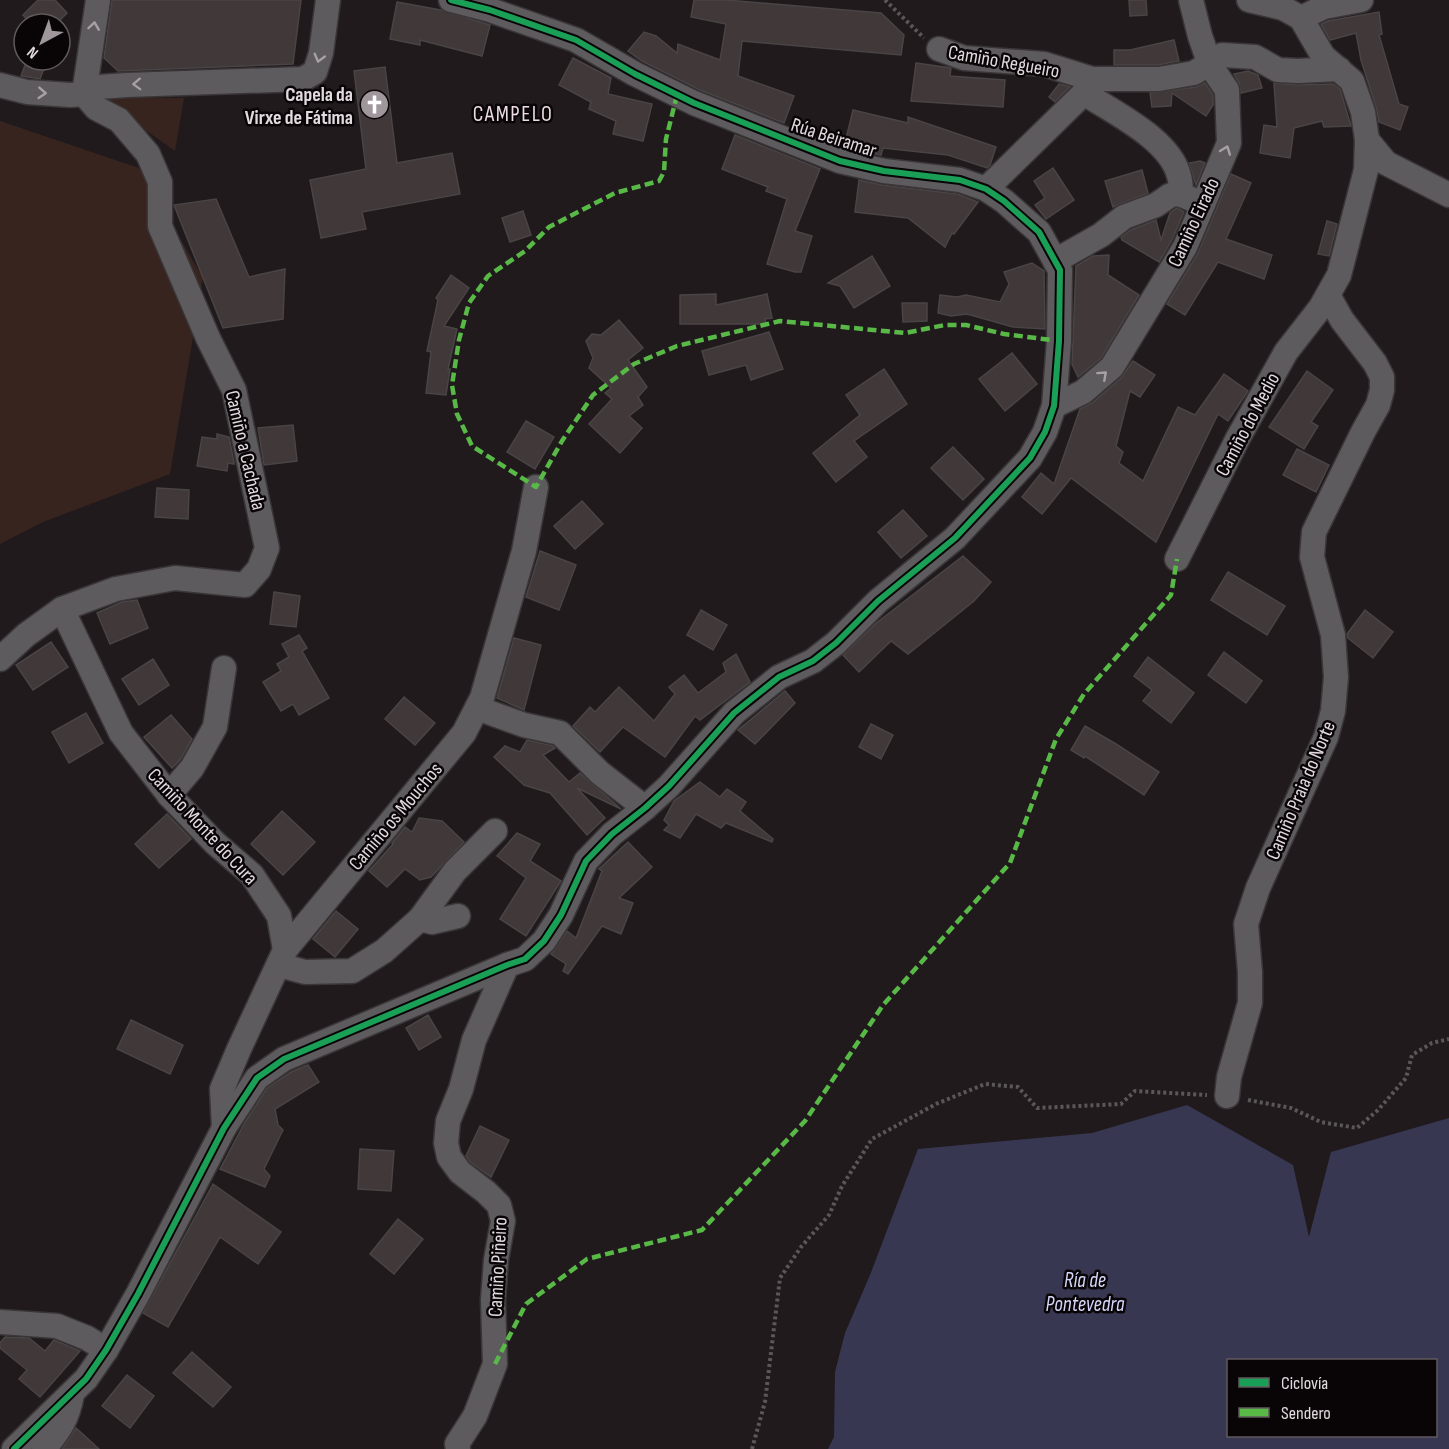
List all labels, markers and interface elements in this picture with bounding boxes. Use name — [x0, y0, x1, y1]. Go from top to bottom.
north arrow — [12, 12, 72, 72]
one-way arrow — [87, 22, 99, 31]
street label: Camiño Regueiro — [946, 40, 1061, 84]
text: N — [24, 42, 43, 62]
one-way arrow — [314, 52, 326, 63]
one-way arrow — [133, 78, 142, 91]
place label: Capela da Virxe de Fátima — [245, 83, 353, 130]
one-way arrow — [37, 86, 46, 99]
church icon: Capela da Virxe de Fátima — [358, 89, 390, 121]
district label: CAMPELO — [473, 101, 553, 128]
street label: Rúa Beiramar — [788, 113, 880, 163]
one-way arrow — [1218, 145, 1231, 156]
street label: Camiño Eirado — [1163, 174, 1225, 271]
street label: Camiño do Medio — [1211, 369, 1285, 480]
one-way arrow — [1096, 371, 1106, 382]
street label: Camiño a Cachada — [220, 388, 270, 512]
street label: Camiño Praia do Norte — [1261, 718, 1341, 863]
street label: Camiño os Mouchos — [344, 758, 448, 875]
street label: Camiño Monte do Cura — [142, 763, 262, 890]
street label: Camiño Piñeiro — [483, 1217, 513, 1318]
water label: Ría de Pontevedra — [1046, 1268, 1125, 1317]
legend — [1227, 1359, 1437, 1437]
text: Ciclovía — [1281, 1373, 1328, 1394]
text: Sendero — [1281, 1403, 1331, 1424]

